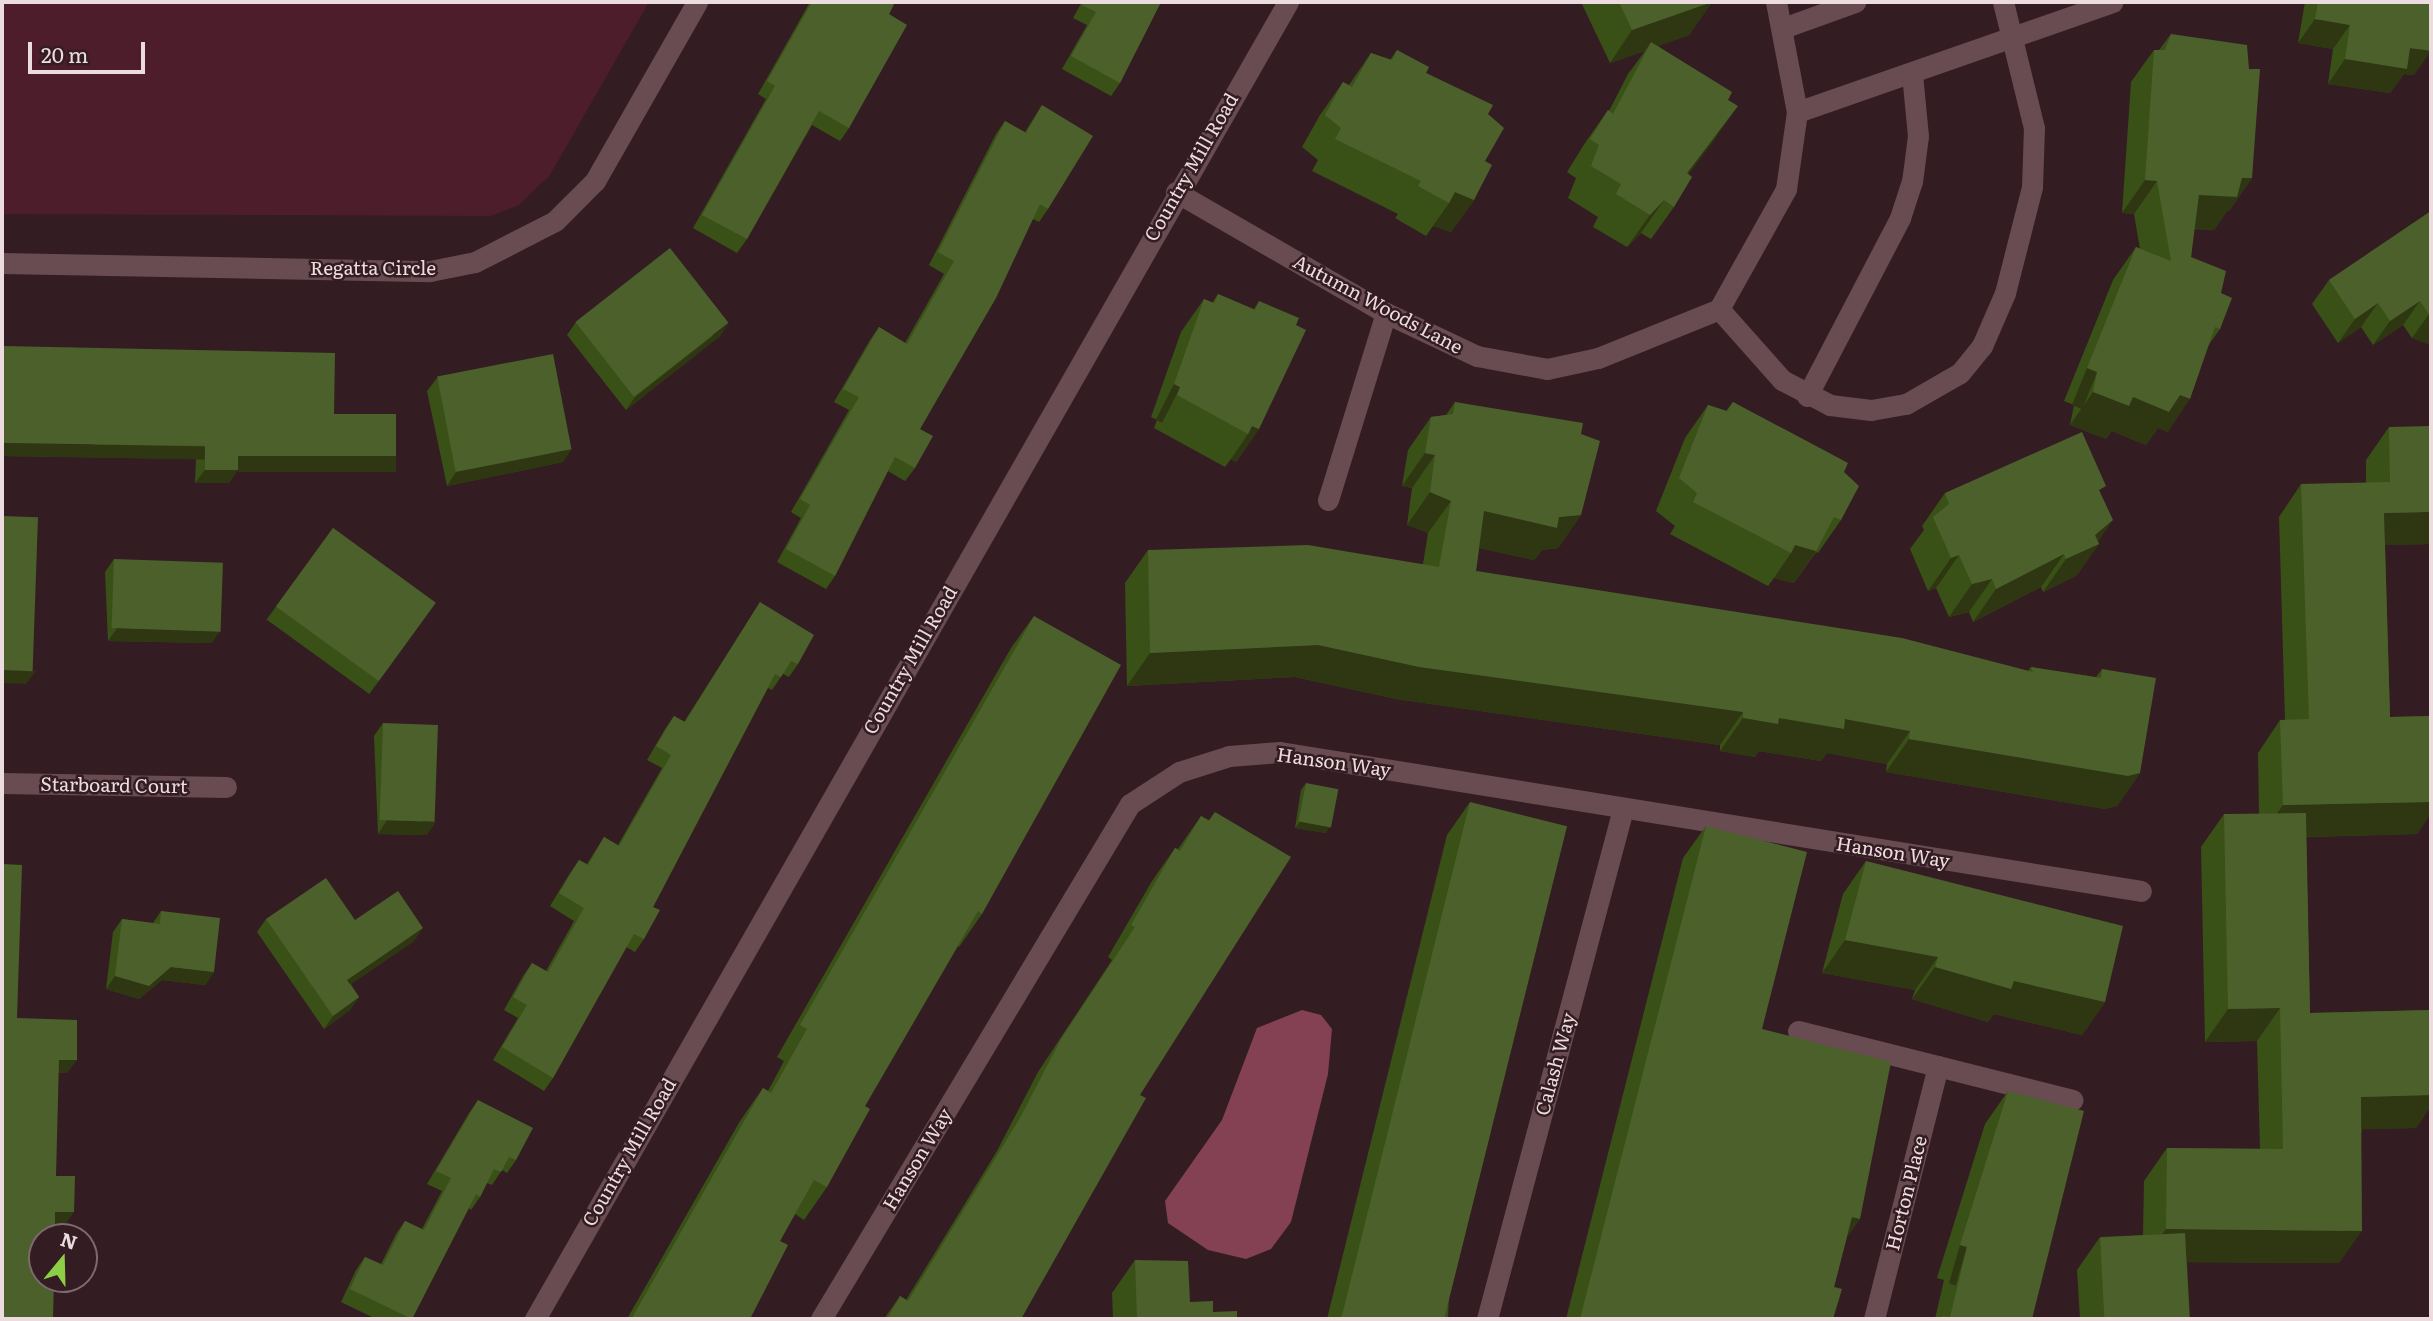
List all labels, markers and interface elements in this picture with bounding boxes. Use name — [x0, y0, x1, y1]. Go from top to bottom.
scale bar — [32, 28, 149, 72]
text: 20 m — [41, 38, 88, 69]
street label: Country Mill Road — [1139, 89, 1243, 245]
street label: Autumn Woods Lane — [1289, 250, 1467, 358]
street label: Regatta Circle — [310, 257, 436, 279]
street label: Country Mill Road — [858, 582, 962, 738]
street label: Hanson Way — [1276, 743, 1392, 781]
street label: Starboard Court — [40, 772, 188, 798]
street label: Hanson Way — [1834, 832, 1952, 872]
street label: Calash Way — [1530, 1010, 1580, 1118]
street label: Country Mill Road — [577, 1074, 681, 1230]
street label: Hanson Way — [878, 1104, 956, 1214]
street label: Horton Place — [1881, 1133, 1931, 1253]
north arrow — [28, 1223, 98, 1293]
text: N — [57, 1224, 81, 1256]

